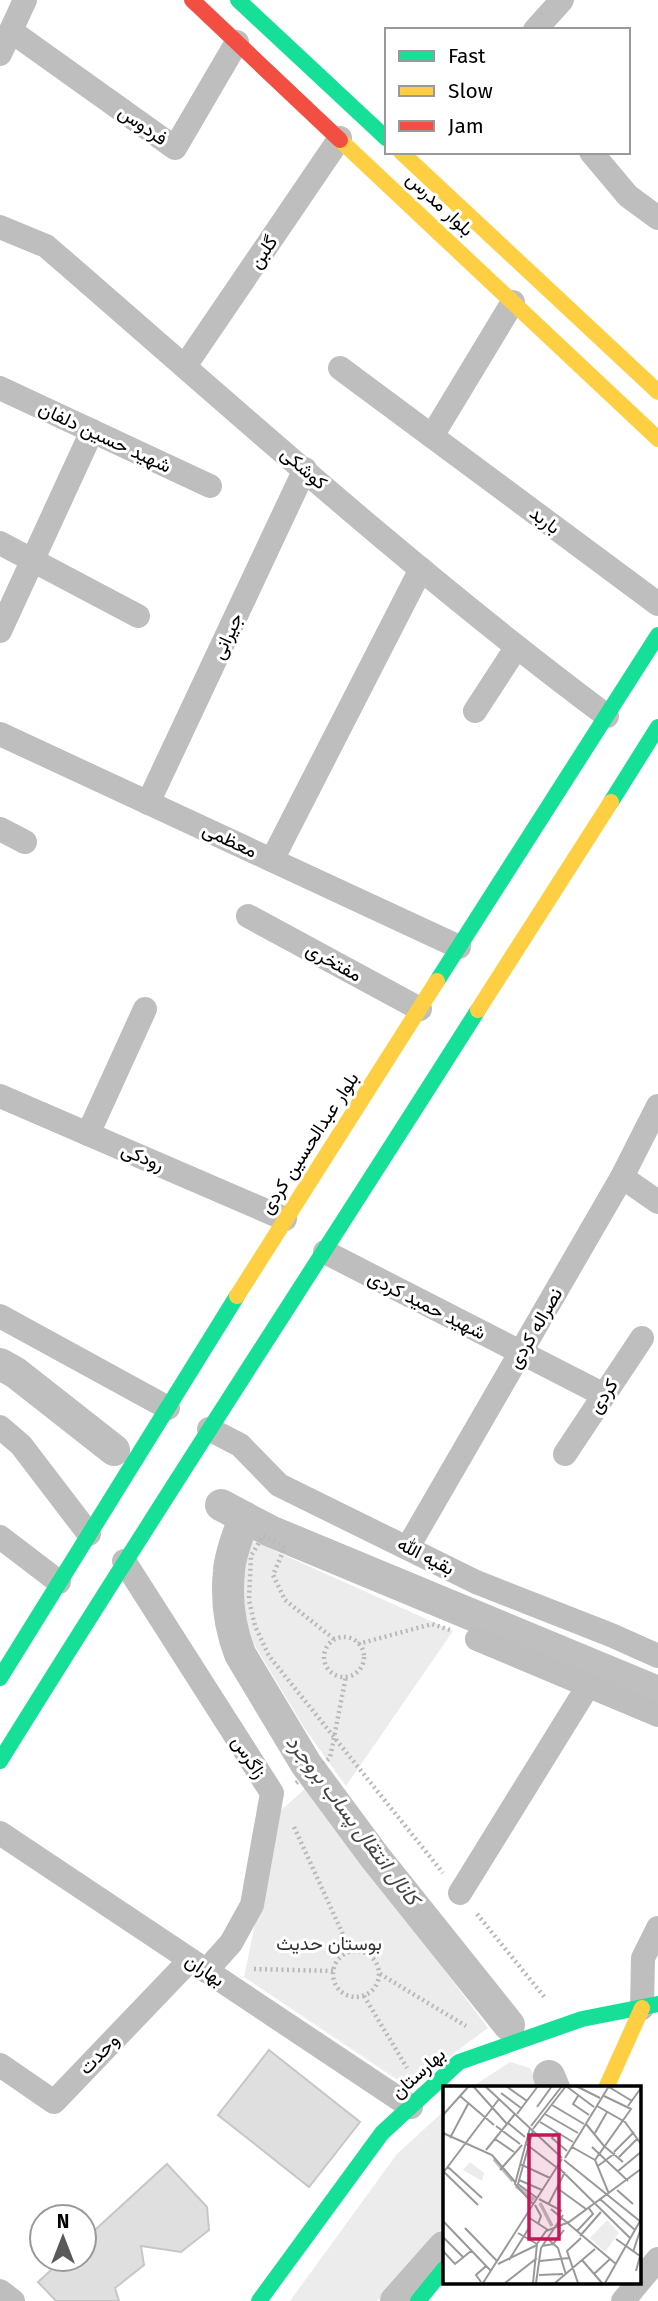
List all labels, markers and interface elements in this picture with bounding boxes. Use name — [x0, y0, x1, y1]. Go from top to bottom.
legend — [385, 28, 630, 154]
text: Fast — [448, 43, 486, 69]
text: Slow — [448, 78, 493, 104]
street label: فردوس — [114, 100, 172, 150]
text: Jam — [448, 113, 484, 139]
street label: بلوار مدرس — [402, 167, 478, 241]
street label: گلبن — [244, 231, 282, 273]
street label: شهید حسین دلفان — [35, 396, 175, 478]
street label: کوشکی — [276, 442, 332, 494]
street label: باربد — [525, 501, 565, 539]
street label: جیرانی — [206, 609, 248, 663]
street label: معظمی — [199, 817, 261, 863]
street label: مفتخری — [302, 937, 366, 987]
street label: بلوار عبدالحسین کردی — [255, 1068, 363, 1218]
street label: رودکی — [118, 1138, 168, 1176]
street label: شهید حمید کردی — [364, 1265, 490, 1345]
street label: نصراله کردی — [503, 1284, 567, 1372]
street label: کردی — [583, 1374, 623, 1418]
street label: بقیه الله — [394, 1532, 458, 1580]
water label: کانال انتقال پساب بروجرد — [280, 1730, 428, 1914]
street label: زاگرس — [227, 1731, 271, 1783]
park label: بوستان حدیث — [276, 1932, 382, 1955]
street label: بهاران — [181, 1949, 229, 1991]
street label: وحدت — [74, 2029, 124, 2079]
street label: بهارستان — [386, 2043, 450, 2103]
inset map — [443, 2086, 640, 2284]
north arrow — [28, 2203, 98, 2273]
text: N — [57, 2210, 69, 2233]

